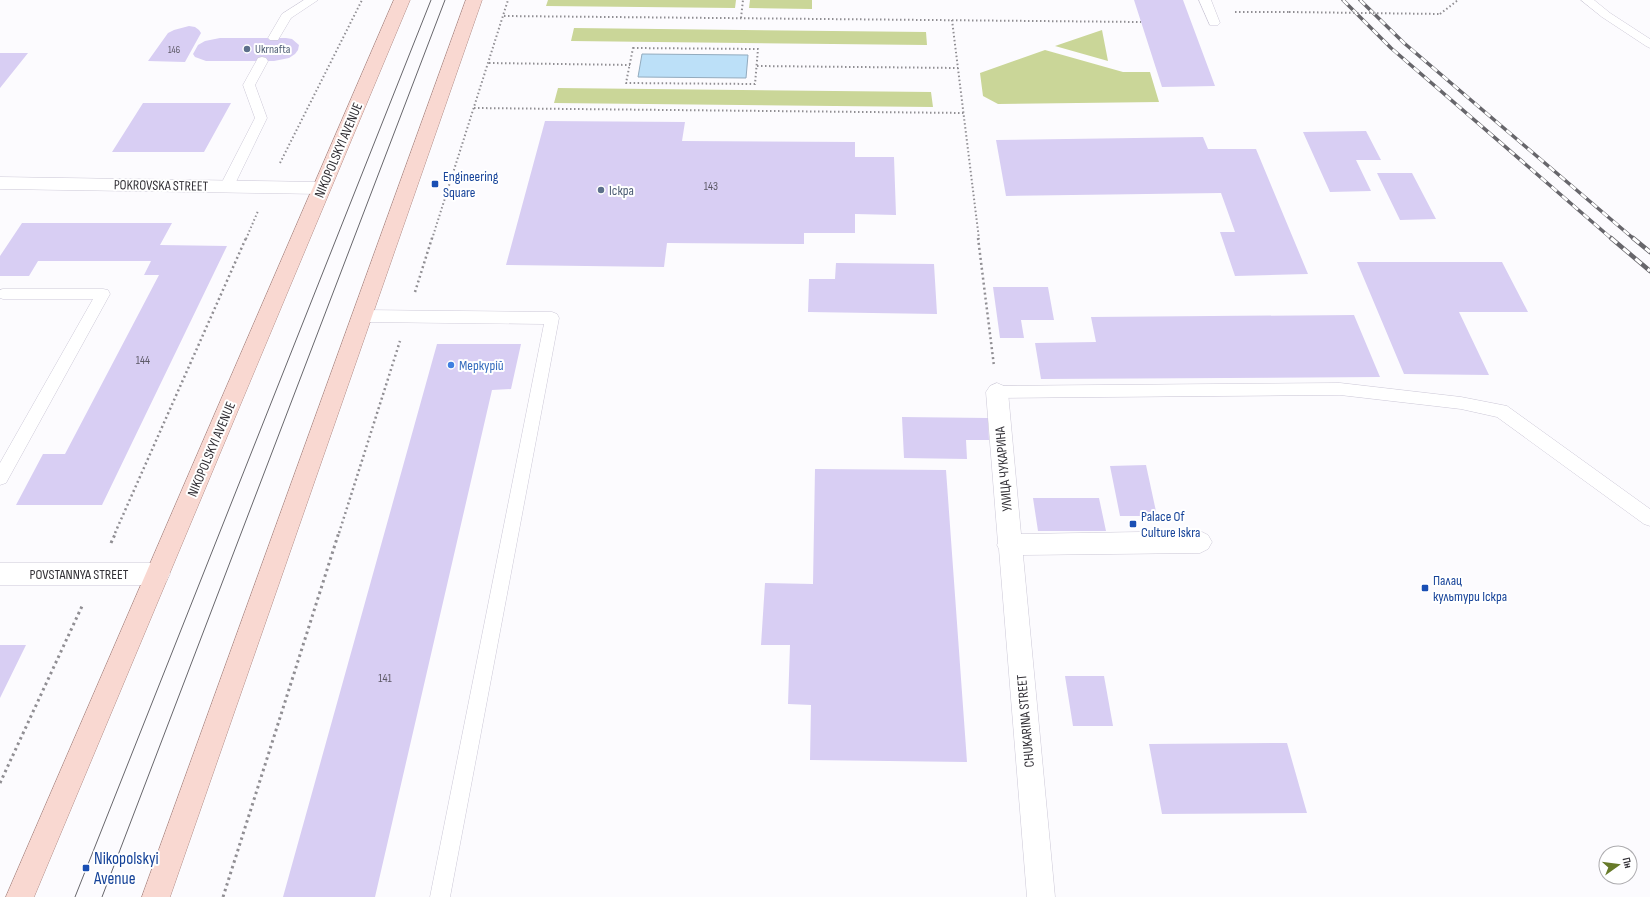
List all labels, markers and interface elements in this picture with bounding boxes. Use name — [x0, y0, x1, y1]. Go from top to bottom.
place label: Ukrnafta — [255, 42, 291, 57]
house number: 146 — [168, 44, 180, 56]
marker: Ukrnafta — [242, 44, 252, 54]
street label: NIKOPOLSKYI AVENUE — [311, 100, 366, 200]
place label: Engineering Square — [443, 168, 499, 201]
street label: POKROVSKA STREET — [114, 176, 209, 195]
marker: Engineering Square — [430, 179, 440, 189]
house number: 143 — [704, 179, 718, 194]
place label: Іскра — [609, 182, 634, 199]
marker: Іскра — [596, 185, 606, 195]
house number: 144 — [136, 353, 150, 368]
place label: Меркурій — [459, 357, 504, 374]
marker: Меркурій — [446, 360, 456, 370]
street label: NIKOPOLSKYI AVENUE — [184, 399, 239, 499]
street label: УЛИЦА ЧУКАРИНА — [991, 425, 1016, 512]
place label: Palace Of Culture Iskra — [1141, 508, 1200, 541]
marker: Palace Of Culture Iskra — [1128, 519, 1138, 529]
street label: POVSTANNYA STREET — [29, 566, 129, 583]
place label: Палац культури Іскра — [1433, 572, 1507, 605]
marker: Палац культури Іскра — [1420, 583, 1430, 593]
house number: 141 — [378, 671, 393, 686]
street label: CHUKARINA STREET — [1013, 674, 1038, 768]
north arrow — [1598, 845, 1638, 885]
place label: Nikopolskyi Avenue — [93, 849, 159, 889]
text: Пн — [1620, 856, 1635, 870]
marker: Nikopolskyi Avenue — [81, 863, 91, 873]

